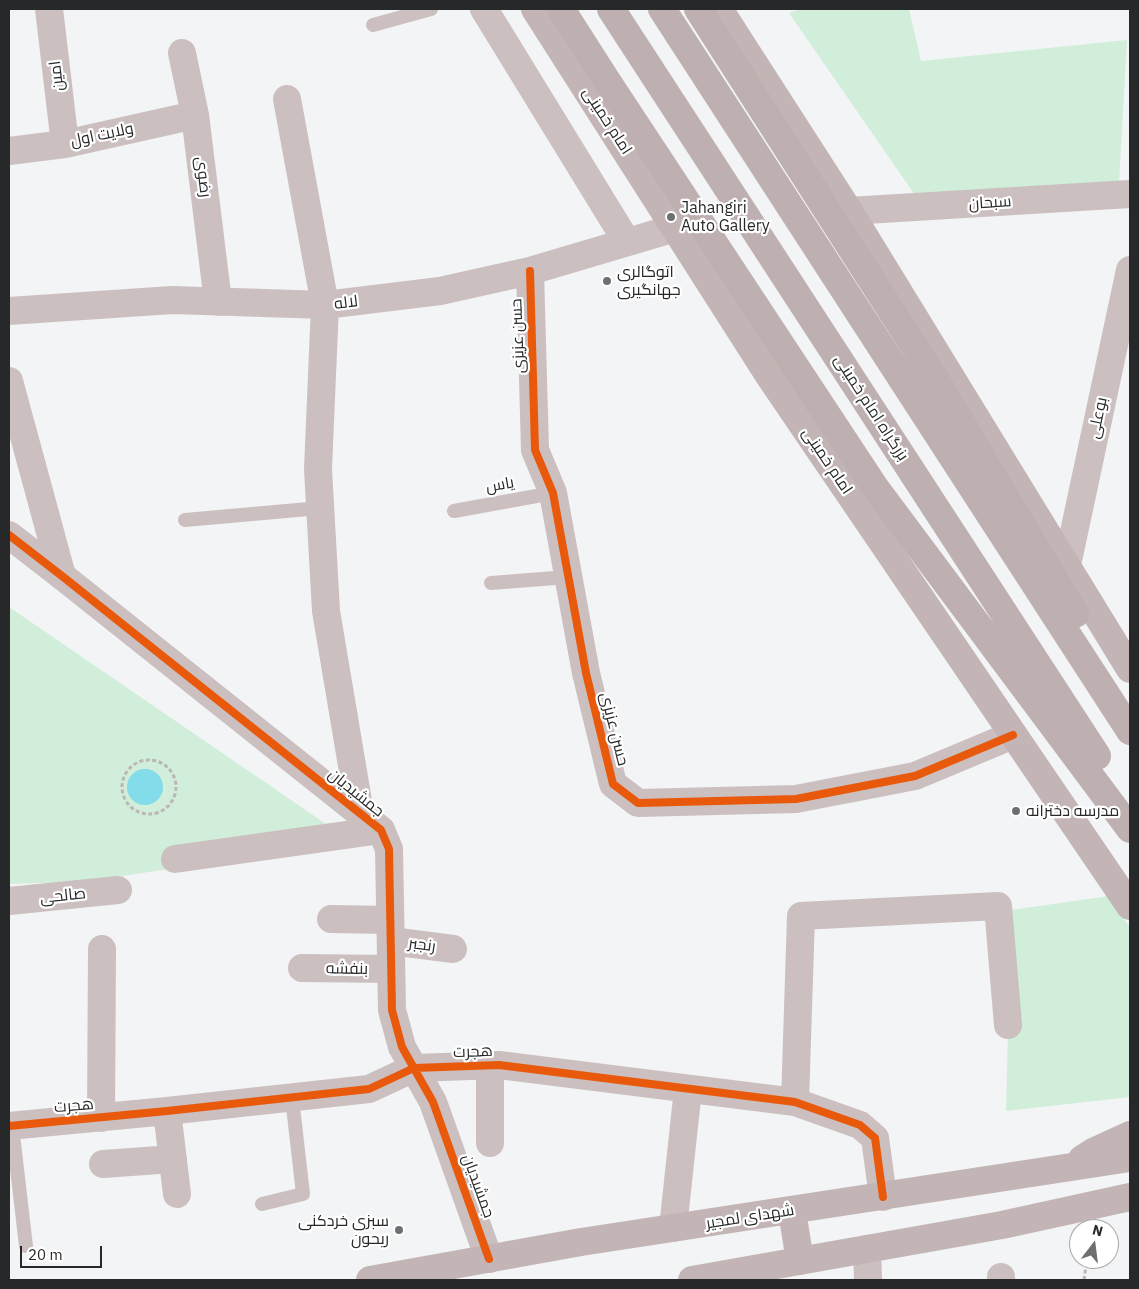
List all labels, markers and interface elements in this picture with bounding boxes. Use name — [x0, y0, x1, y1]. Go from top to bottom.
street label: امین — [46, 60, 68, 92]
street label: امام خمینی — [578, 84, 636, 158]
street label: ولایت اول — [69, 119, 135, 151]
street label: رضوی — [191, 156, 215, 198]
street label: سبحان — [968, 192, 1012, 214]
place label: Jahangiri Auto Gallery — [681, 198, 770, 236]
marker: Jahangiri Auto Gallery — [665, 211, 677, 223]
place label: اتوگالری جهانگیری — [617, 262, 681, 300]
marker: اتوگالری جهانگیری — [601, 275, 613, 287]
street label: لاله — [333, 292, 359, 314]
street label: حسن عزیزی — [507, 298, 529, 374]
street label: بزرگراه امام خمینی — [830, 351, 912, 465]
street label: بوعلی — [1084, 395, 1112, 441]
street label: امام خمینی — [798, 424, 856, 498]
street label: یاس — [484, 473, 516, 497]
street label: حسن عزیزی — [596, 690, 632, 768]
street label: جمشیدیان — [324, 765, 388, 821]
place label: مدرسه دخترانه — [1026, 801, 1119, 821]
marker: مدرسه دخترانه — [1010, 805, 1022, 817]
street label: صالحی — [39, 884, 87, 908]
street label: رنجبر — [407, 934, 437, 956]
street label: بنفشه — [326, 959, 368, 979]
street label: هجرت — [453, 1042, 493, 1062]
street label: هجرت — [53, 1095, 95, 1117]
street label: جمشیدیان — [458, 1152, 498, 1220]
street label: شهدای لمجیر — [704, 1201, 796, 1233]
place label: سبزی خردکنی ریحون — [298, 1211, 389, 1249]
north arrow — [1069, 1219, 1119, 1269]
text: N — [1090, 1220, 1105, 1240]
marker: سبزی خردکنی ریحون — [393, 1224, 405, 1236]
scale bar — [22, 1236, 105, 1268]
text: 20 m — [28, 1245, 63, 1264]

